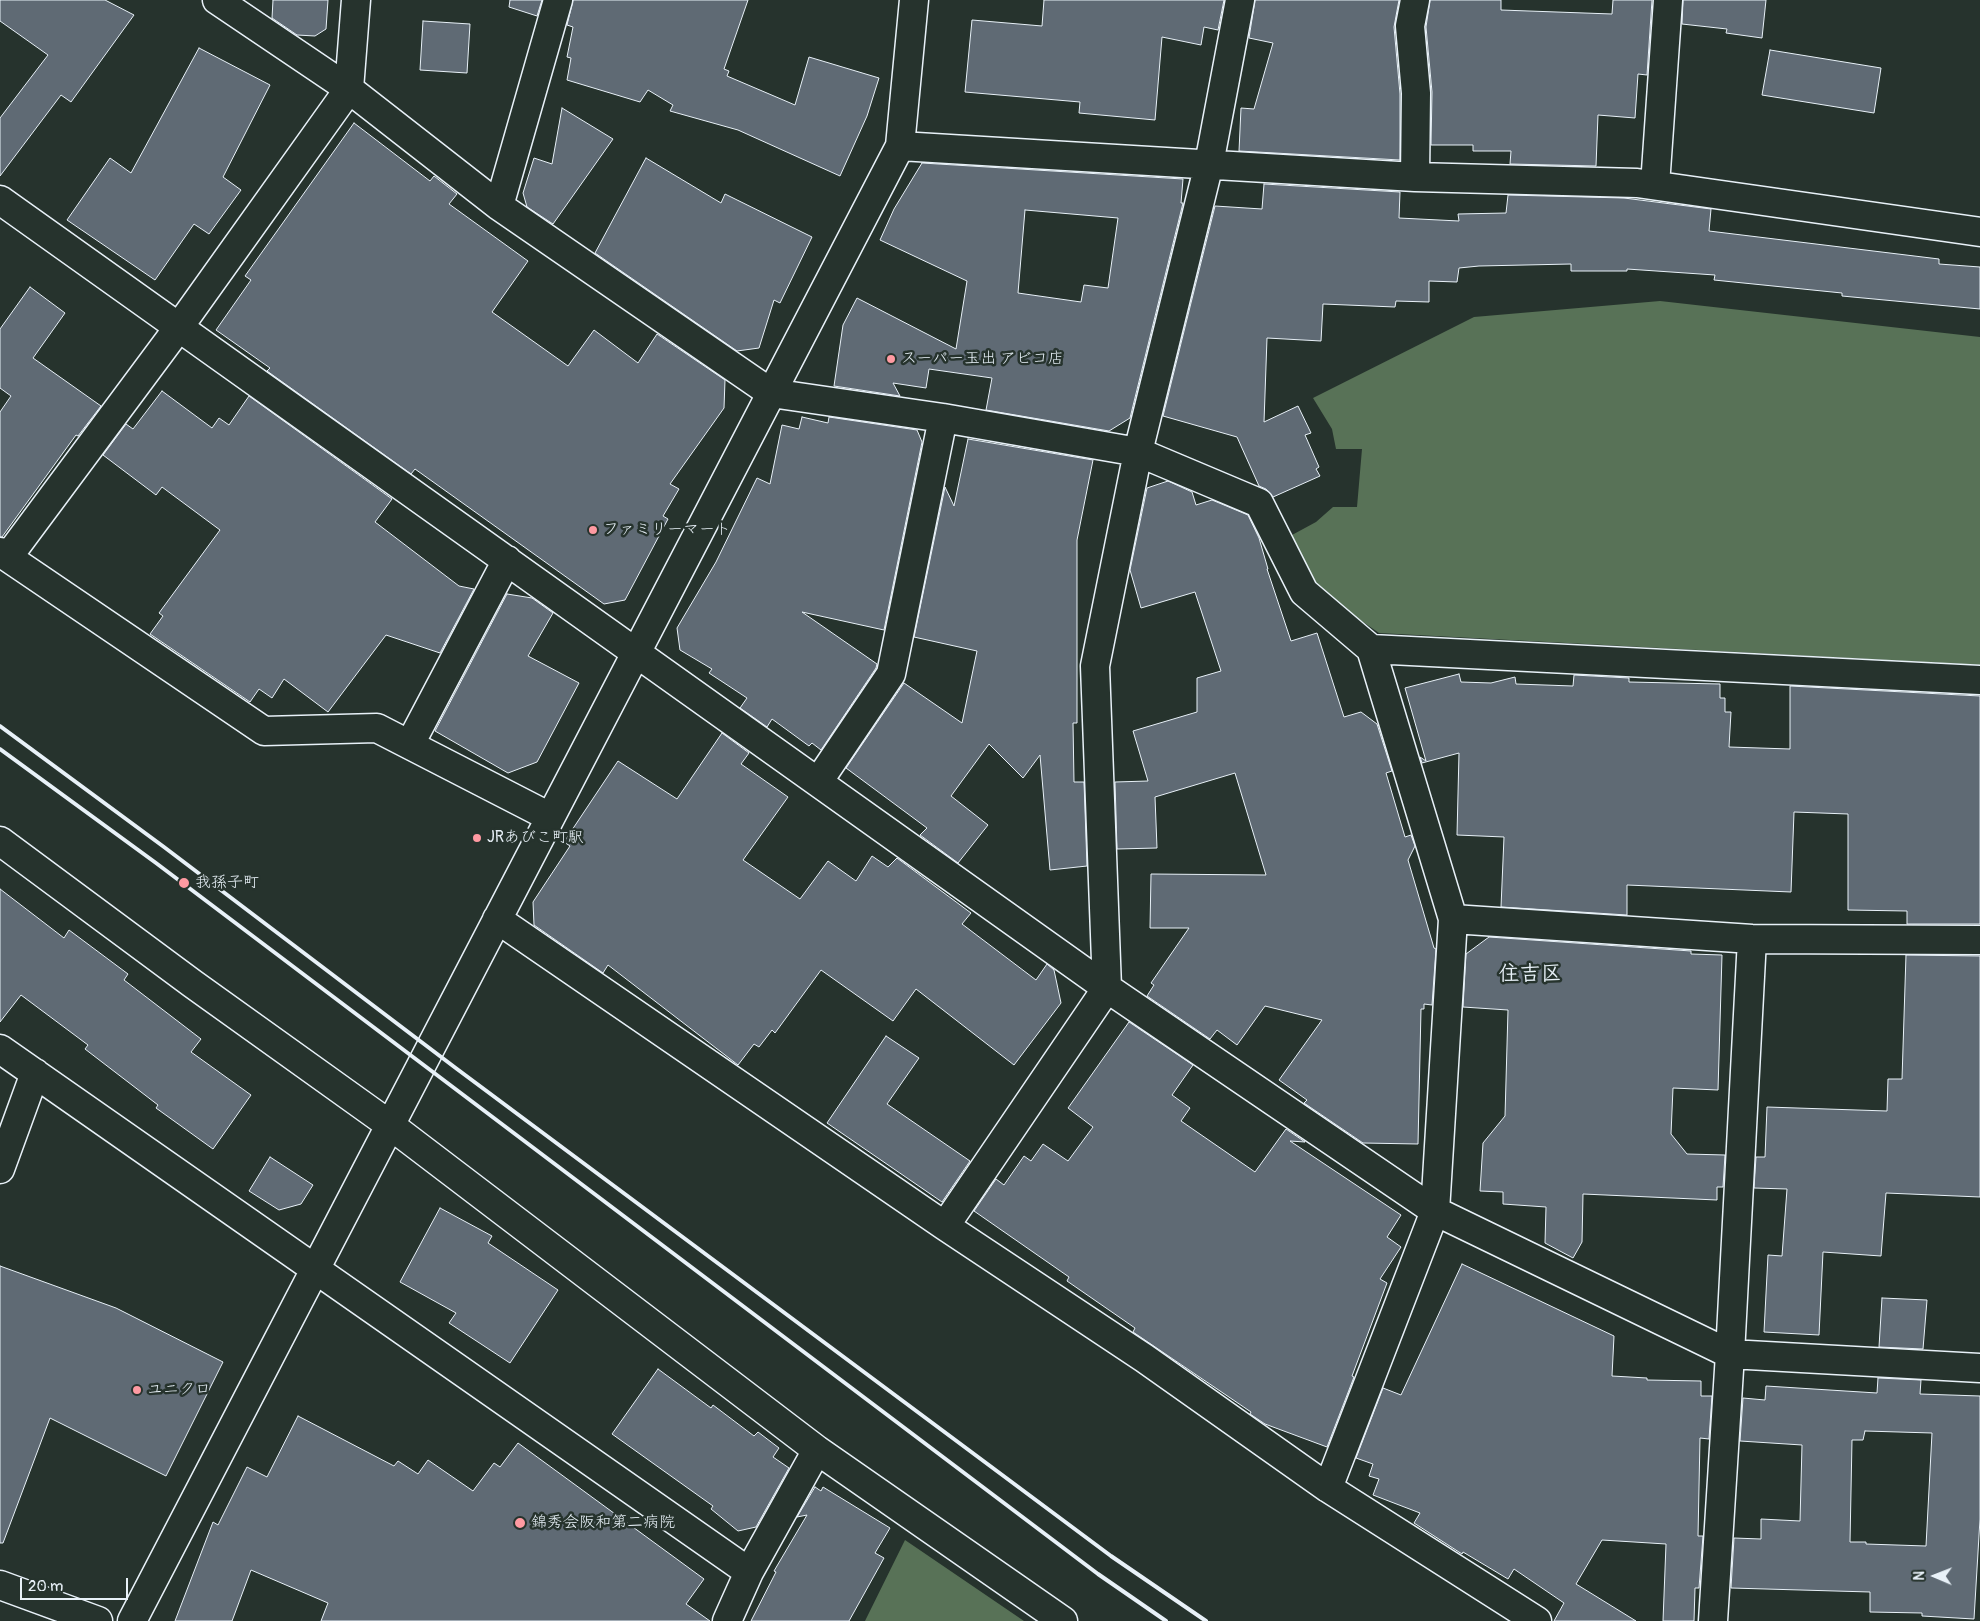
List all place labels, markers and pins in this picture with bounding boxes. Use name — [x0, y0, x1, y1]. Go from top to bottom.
place label: スーパー玉出 アビコ店 — [901, 349, 1064, 369]
marker: スーパー玉出 アビコ店 — [885, 353, 897, 365]
place label: ファミリーマート — [603, 520, 731, 540]
marker: ファミリーマート — [587, 524, 599, 536]
place label: JRあびこ町駅 — [487, 828, 584, 848]
marker: JRあびこ町駅 — [471, 832, 483, 844]
place label: 我孫子町 — [195, 873, 259, 893]
marker: 我孫子町 — [177, 876, 191, 890]
place label: ユニクロ — [147, 1380, 211, 1400]
marker: ユニクロ — [131, 1384, 143, 1396]
place label: 錦秀会阪和第二病院 — [531, 1513, 675, 1533]
marker: 錦秀会阪和第二病院 — [513, 1516, 527, 1530]

